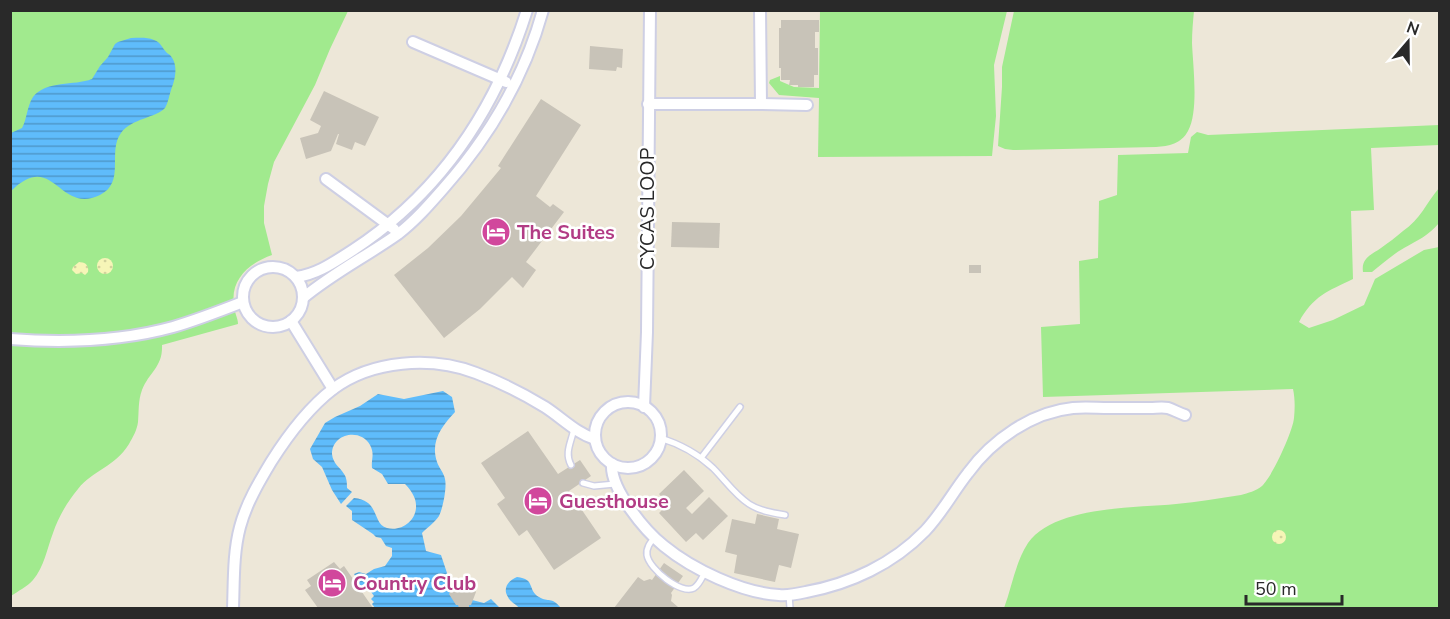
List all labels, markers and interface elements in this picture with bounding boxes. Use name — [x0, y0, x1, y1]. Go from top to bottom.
north arrow — [1378, 12, 1438, 72]
text: N — [1403, 16, 1422, 41]
street label: CYCAS LOOP — [634, 147, 661, 270]
hotel icon: The Suites — [480, 216, 512, 248]
place label: The Suites — [517, 219, 615, 246]
hotel icon: Guesthouse — [522, 485, 554, 517]
place label: Guesthouse — [559, 488, 669, 515]
hotel icon: Country Club — [316, 567, 348, 599]
scale bar — [1246, 568, 1342, 606]
place label: Country Club — [353, 570, 476, 597]
text: 50 m — [1255, 577, 1297, 601]

